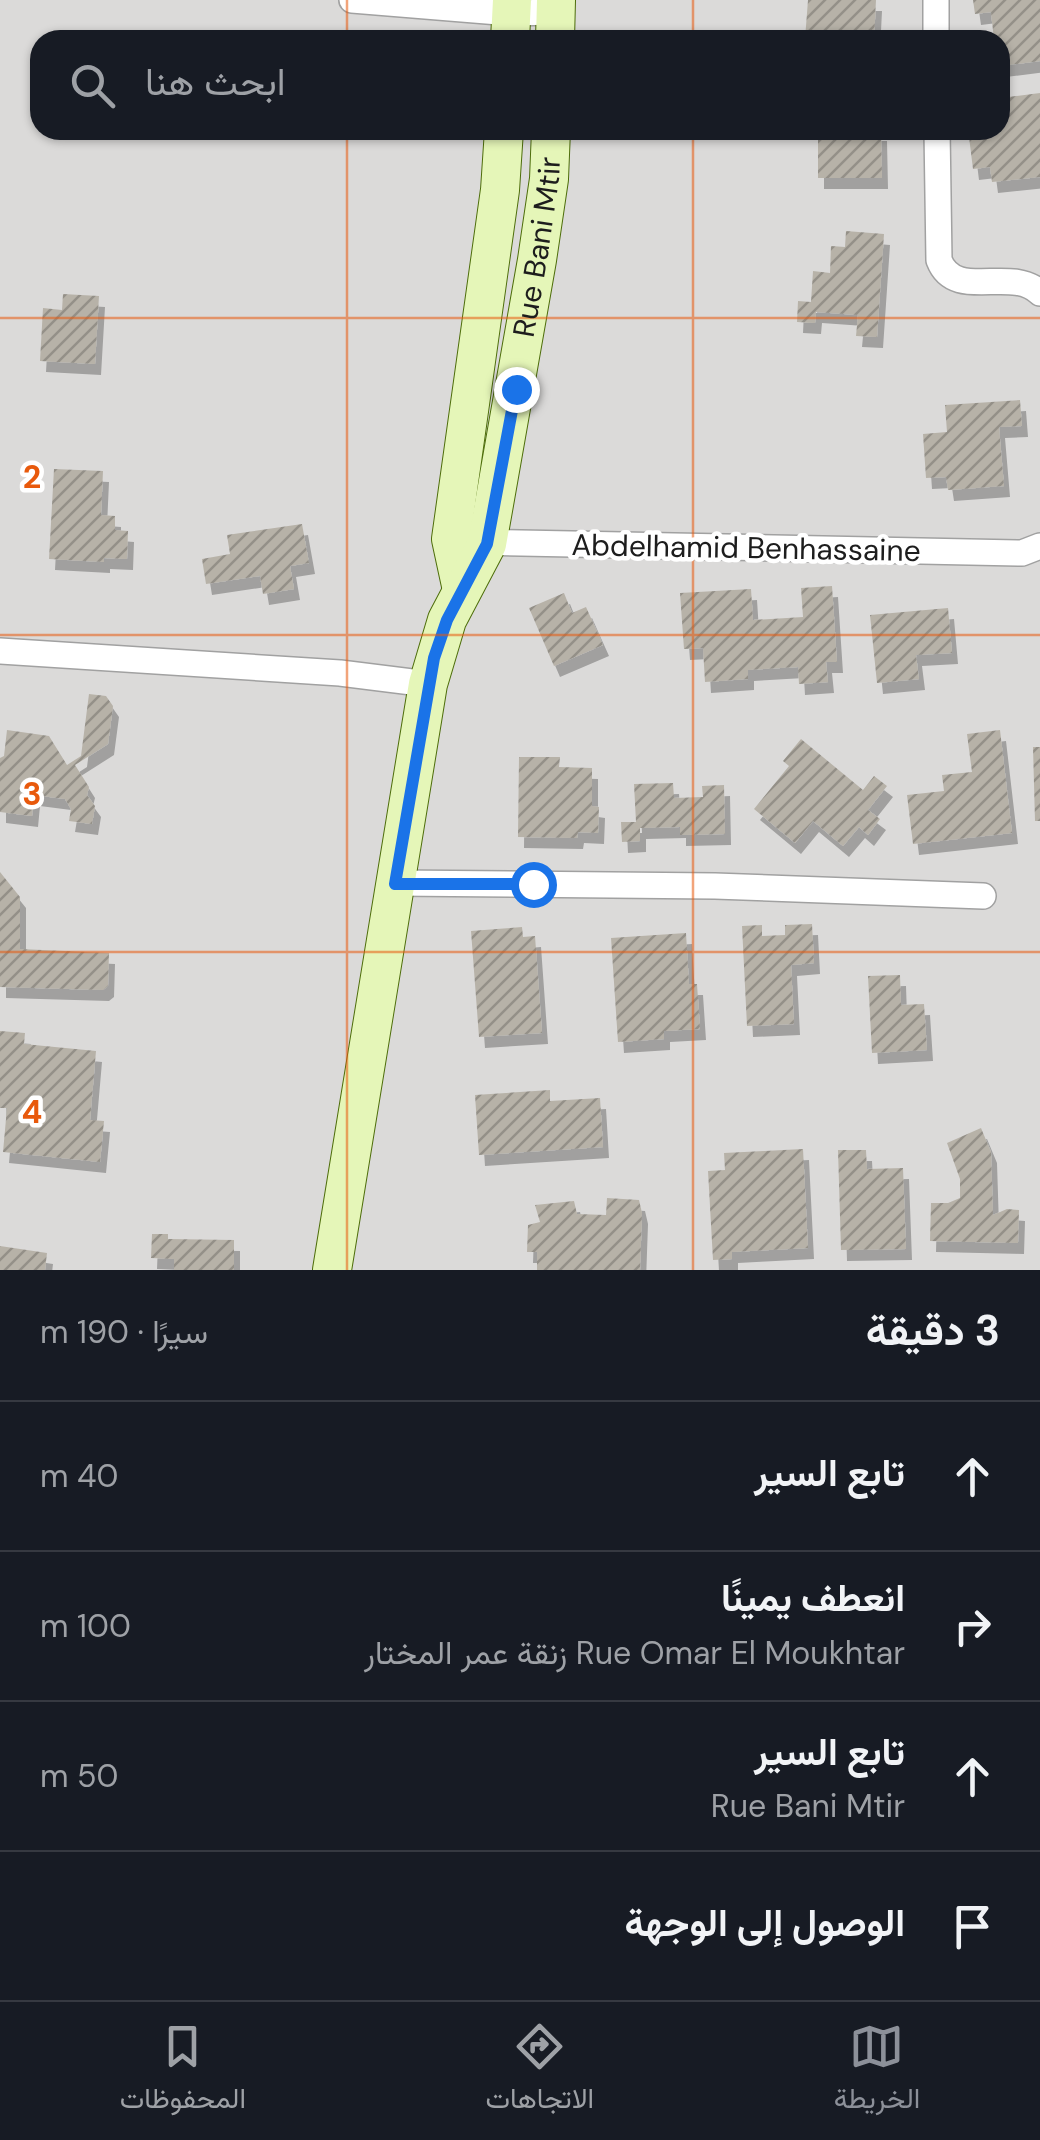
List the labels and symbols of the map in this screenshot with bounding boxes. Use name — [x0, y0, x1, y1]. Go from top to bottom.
street label: Rue Bani Mtir — [504, 156, 569, 340]
route end — [494, 367, 540, 413]
text: 2 — [23, 456, 41, 498]
street label: Abdelhamid Benhassaine — [571, 525, 921, 570]
text: 3 — [22, 773, 42, 815]
route start — [511, 862, 557, 908]
text: 4 — [22, 1091, 42, 1133]

